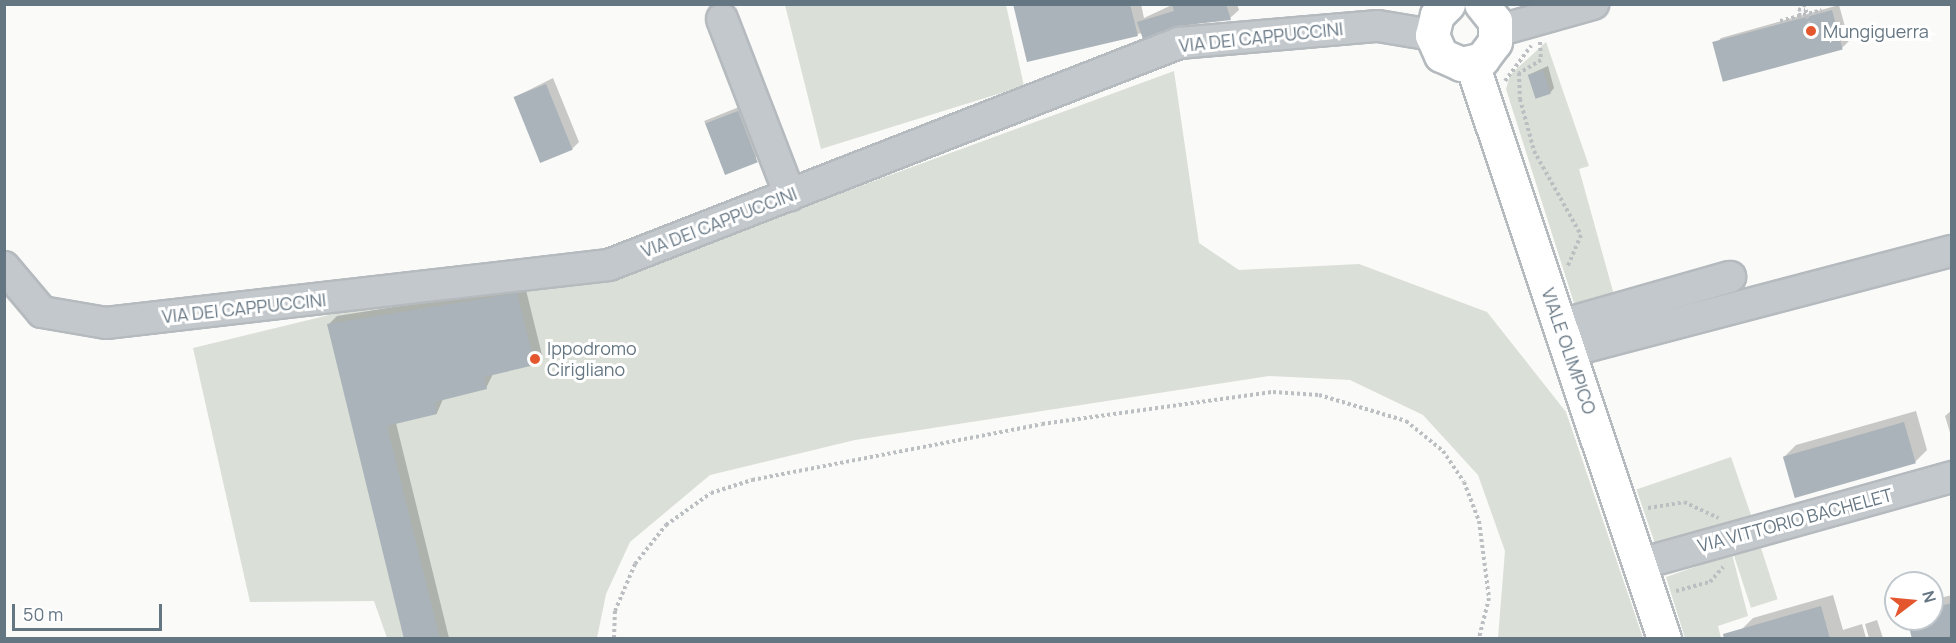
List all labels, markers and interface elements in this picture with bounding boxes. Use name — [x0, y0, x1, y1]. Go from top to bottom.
street label: VIA DEI CAPPUCCINI — [1178, 18, 1344, 56]
place label: Mungiguerra — [1823, 20, 1929, 42]
marker: Mungiguerra — [1804, 24, 1818, 38]
street label: VIA DEI CAPPUCCINI — [638, 182, 800, 262]
street label: VIALE OLIMPICO — [1537, 285, 1601, 417]
street label: VIA DEI CAPPUCCINI — [161, 289, 327, 327]
place label: Ippodromo Cirigliano — [547, 338, 637, 380]
marker: Ippodromo Cirigliano — [528, 352, 542, 366]
street label: VIA VITTORIO BACHELET — [1695, 484, 1895, 556]
north arrow — [1884, 571, 1944, 631]
text: N — [1917, 588, 1942, 605]
scale bar — [15, 592, 165, 630]
text: 50 m — [23, 602, 63, 626]

